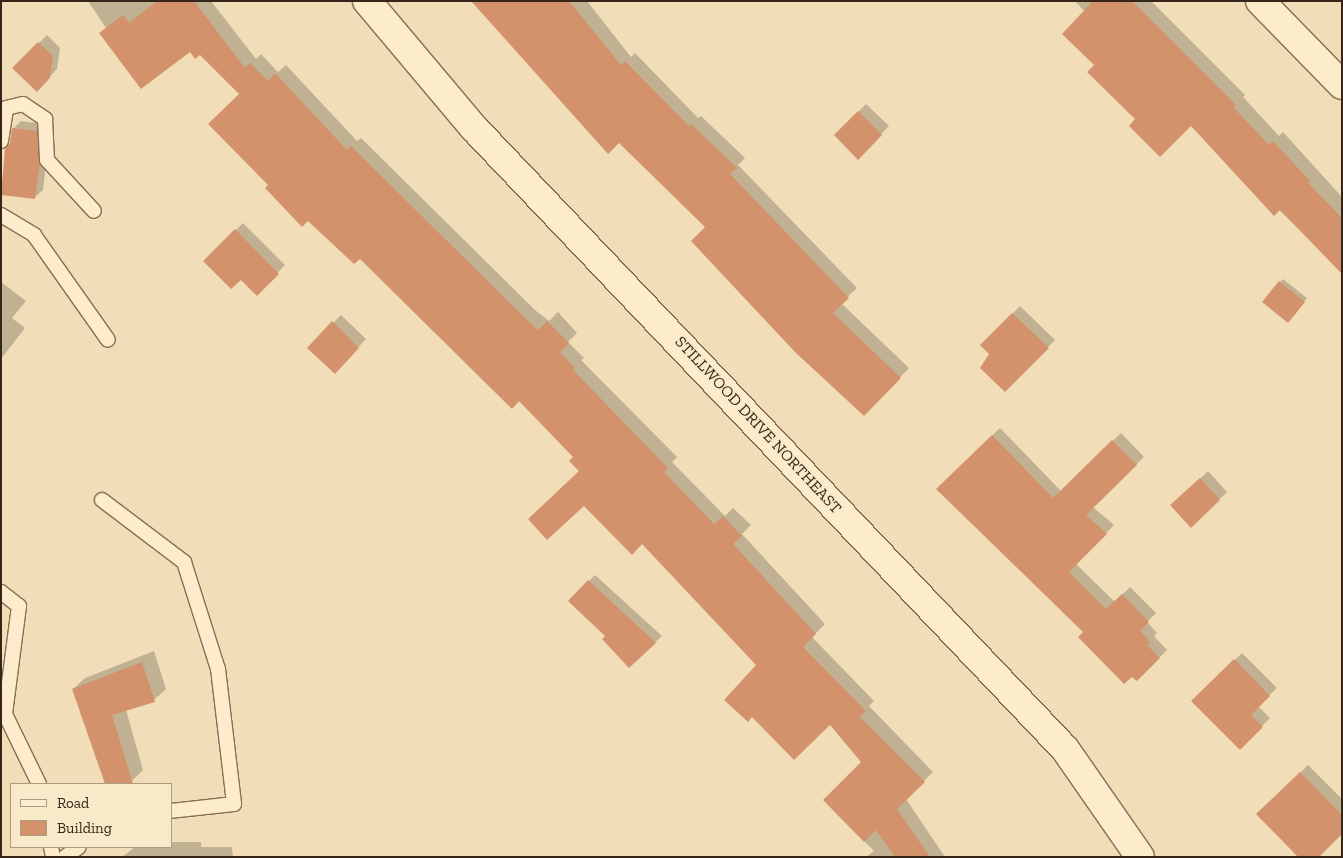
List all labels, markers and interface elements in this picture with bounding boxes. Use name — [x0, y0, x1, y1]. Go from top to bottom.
street label: STILLWOOD DRIVE NORTHEAST — [671, 332, 845, 518]
legend — [10, 783, 172, 848]
text: Road — [57, 794, 89, 812]
text: Building — [57, 819, 112, 837]

